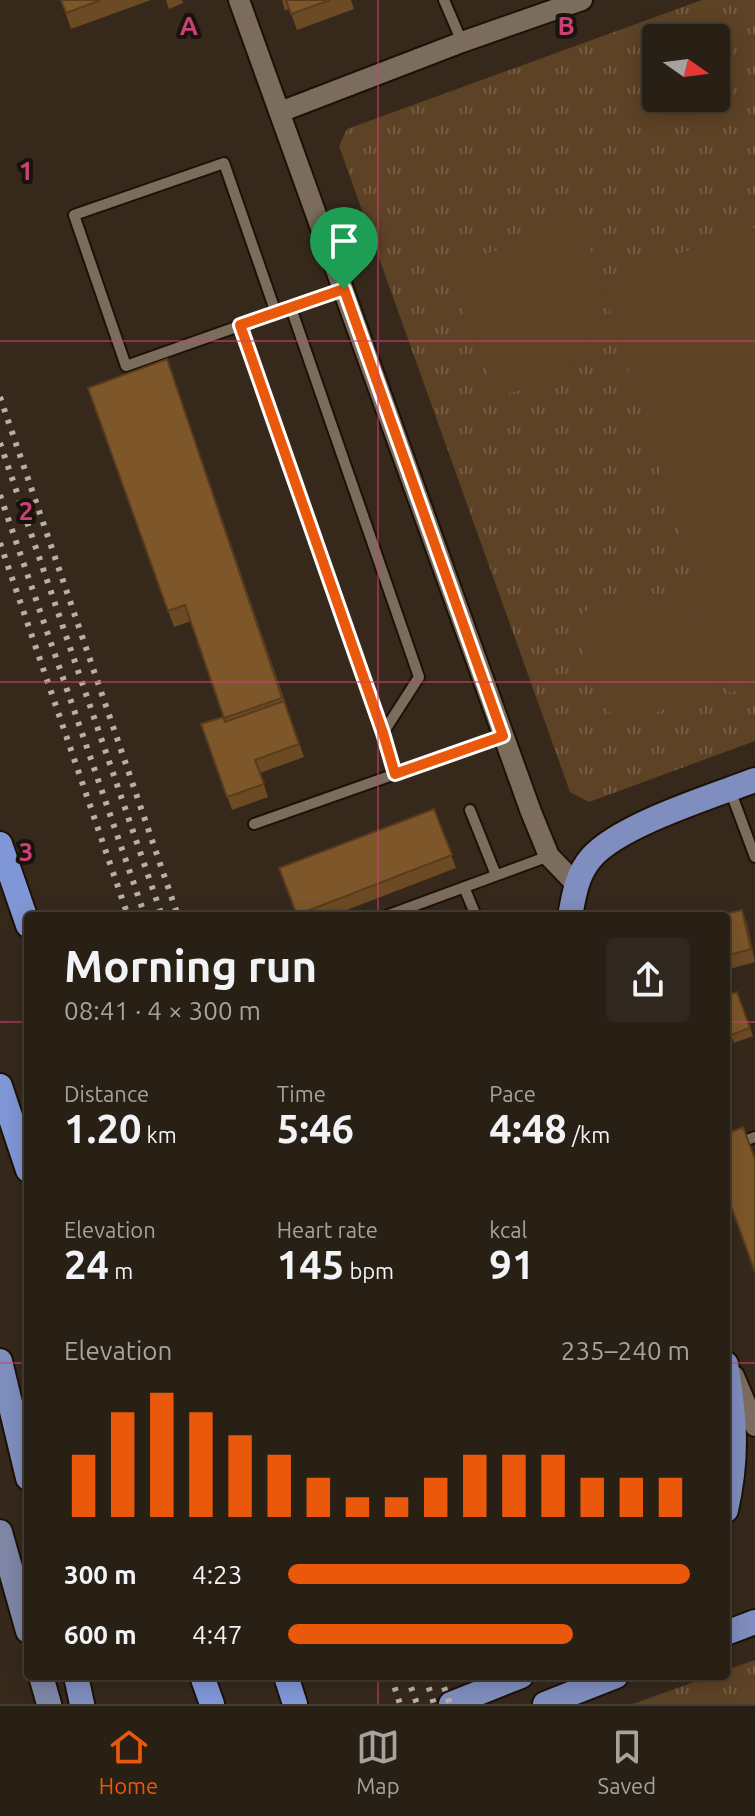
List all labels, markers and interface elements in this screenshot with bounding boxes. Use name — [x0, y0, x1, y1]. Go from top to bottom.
text: A — [180, 11, 199, 40]
text: B — [557, 11, 575, 40]
north arrow — [642, 24, 730, 112]
map controls — [642, 24, 730, 112]
text: 1 — [19, 156, 33, 185]
pin — [310, 207, 378, 289]
icon: arrive — [322, 219, 366, 263]
text: 2 — [19, 496, 33, 525]
text: 3 — [19, 837, 33, 866]
button: share — [606, 938, 690, 1022]
text: Morning run — [64, 941, 317, 990]
text: 08:41 · 4 × 300 m — [64, 996, 261, 1025]
text: Distance — [64, 1081, 149, 1106]
text: Time — [277, 1081, 326, 1106]
text: Pace — [489, 1081, 536, 1106]
text: 1.20 — [64, 1106, 142, 1151]
text: 5:46 — [277, 1106, 354, 1151]
text: 4:48 — [489, 1106, 567, 1151]
text: km — [142, 1122, 177, 1147]
text: /km — [567, 1122, 610, 1147]
text: Elevation — [64, 1217, 156, 1242]
text: Heart rate — [277, 1217, 378, 1242]
text: kcal — [489, 1217, 527, 1242]
text: 24 — [64, 1242, 109, 1287]
text: 145 — [277, 1242, 344, 1287]
text: 91 — [489, 1242, 534, 1287]
text: m — [109, 1258, 133, 1283]
text: bpm — [344, 1258, 394, 1283]
text: Elevation — [64, 1336, 172, 1365]
text: 235–240 m — [561, 1336, 690, 1365]
text: 300 m — [64, 1560, 137, 1589]
text: 4:23 — [192, 1560, 242, 1589]
text: 600 m — [64, 1620, 137, 1649]
text: 4:47 — [192, 1620, 242, 1649]
tab: Home — [99, 1725, 158, 1798]
tab: Map — [356, 1725, 400, 1798]
tab: Saved — [598, 1725, 656, 1798]

